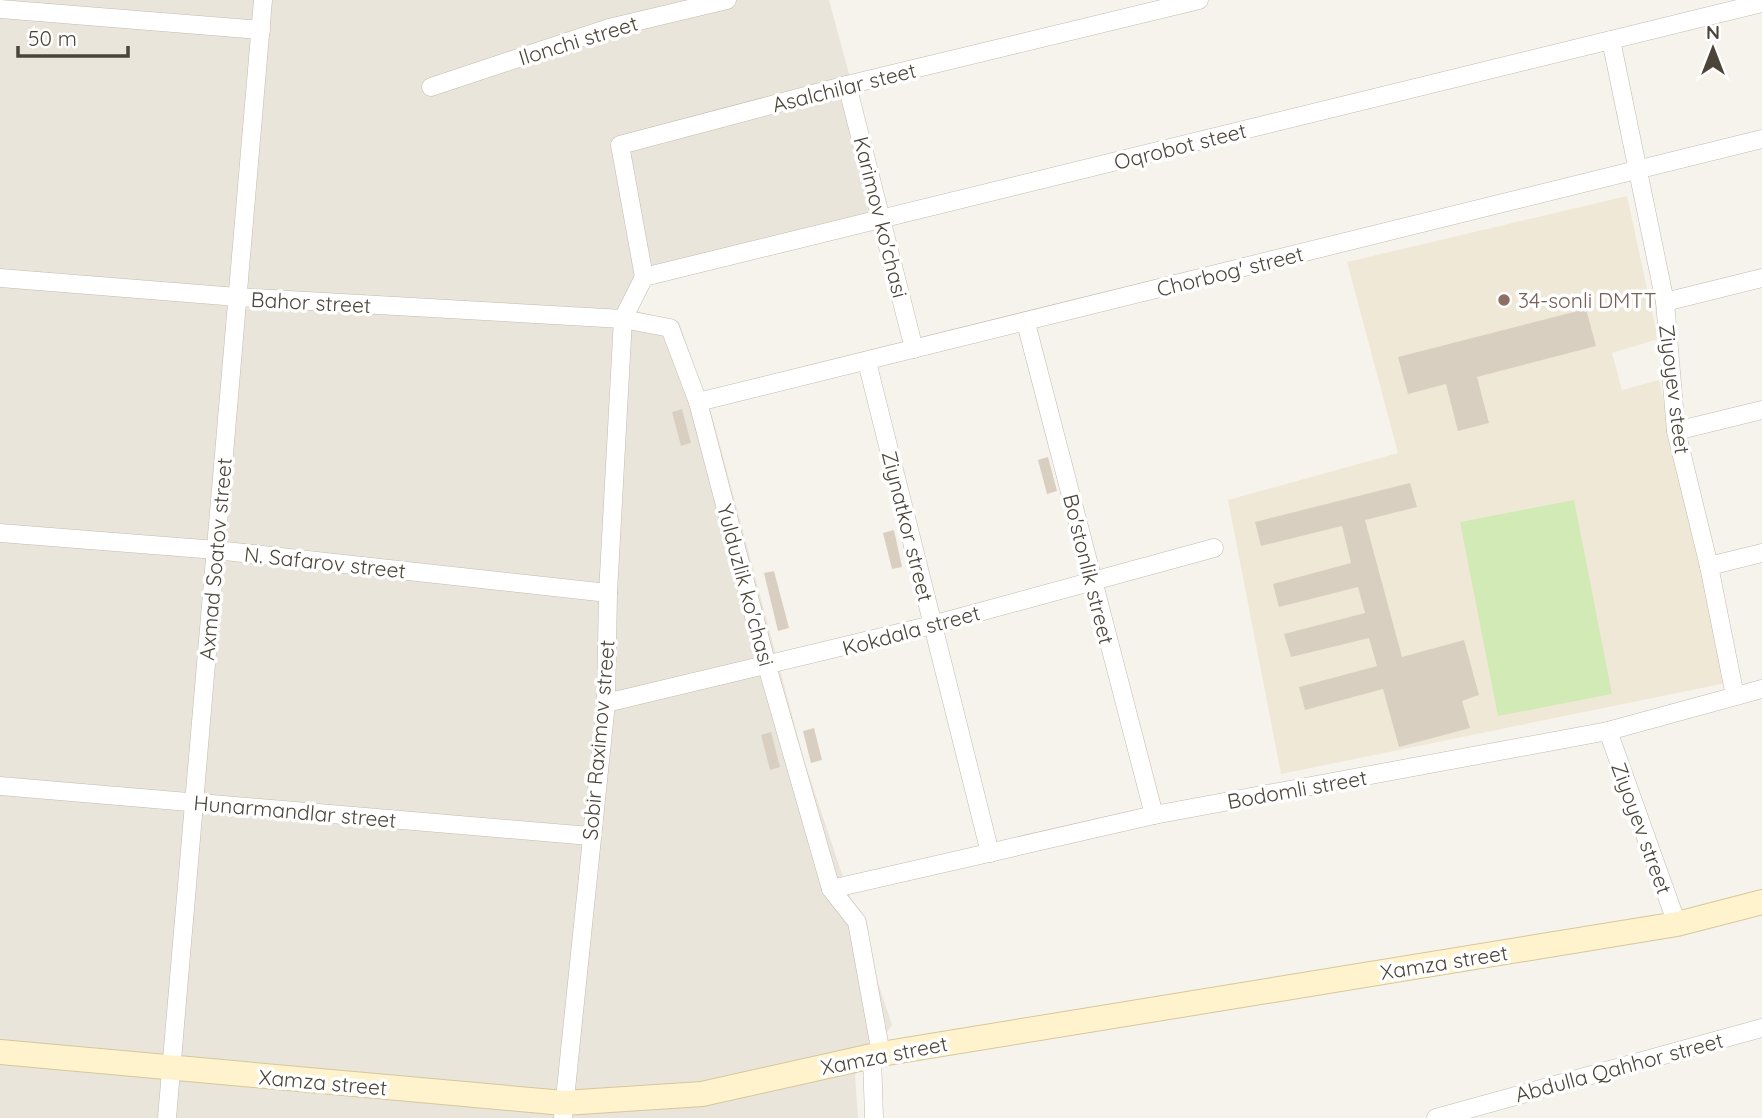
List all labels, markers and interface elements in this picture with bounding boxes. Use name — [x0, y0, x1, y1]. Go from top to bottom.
street label: Ilonchi street — [515, 10, 641, 70]
scale bar — [18, 14, 128, 58]
north arrow — [1678, 14, 1748, 84]
text: N — [1706, 20, 1720, 44]
text: 50 m — [28, 25, 77, 51]
street label: Asalchilar steet — [769, 57, 919, 117]
street label: Oqrobot steet — [1111, 117, 1249, 175]
street label: Karimov ko'chasi — [848, 134, 914, 300]
street label: Chorbog' street — [1154, 240, 1306, 302]
street label: Bahor street — [250, 286, 372, 318]
place label: 34-sonli DMTT — [1518, 287, 1656, 313]
marker: 34-sonli DMTT — [1496, 292, 1512, 308]
street label: Ziyoyev steet — [1654, 323, 1696, 455]
street label: Ziynatkor street — [877, 448, 939, 604]
street label: Axmad Soatov street — [193, 457, 237, 661]
street label: Bo'stonlik street — [1058, 491, 1120, 647]
street label: Yulduzlik ko'chasi — [712, 501, 780, 669]
street label: N. Safarov street — [243, 541, 407, 583]
street label: Kokdala street — [839, 599, 983, 661]
street label: Sobir Raximov street — [576, 639, 620, 841]
street label: Ziyoyev street — [1606, 759, 1678, 897]
street label: Bodomli street — [1225, 764, 1369, 814]
street label: Hunarmandlar street — [192, 789, 398, 833]
street label: Xamza street — [1378, 939, 1510, 985]
street label: Abdulla Qahhor street — [1512, 1027, 1726, 1107]
street label: Xamza street — [818, 1030, 950, 1080]
street label: Xamza street — [258, 1063, 388, 1101]

